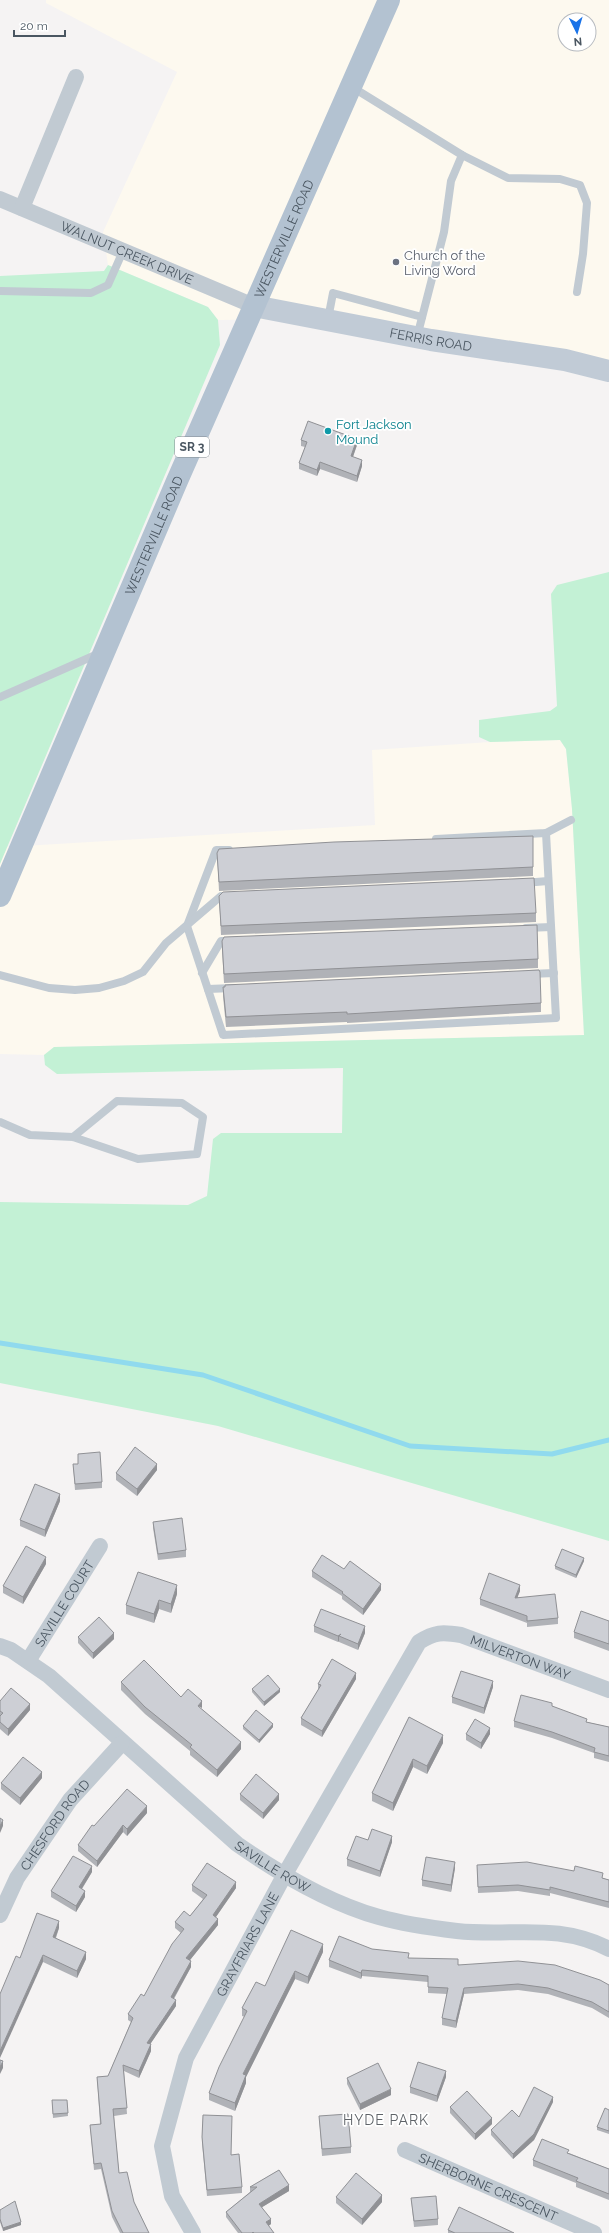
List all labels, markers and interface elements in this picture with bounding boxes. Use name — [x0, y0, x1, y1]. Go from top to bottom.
scale bar — [14, 12, 65, 38]
north arrow — [557, 12, 597, 52]
text: 20 m — [20, 19, 48, 33]
text: N — [573, 35, 583, 48]
street label: WESTERVILLE ROAD — [251, 177, 316, 300]
street label: WALNUT CREEK DRIVE — [59, 218, 196, 287]
place label: Church of the Living Word — [404, 248, 485, 278]
marker: Church of the Living Word — [391, 257, 401, 267]
street label: FERRIS ROAD — [389, 325, 473, 354]
place label: Fort Jackson Mound — [336, 417, 412, 447]
marker: Fort Jackson Mound — [323, 426, 333, 436]
road number: SR 3 — [175, 437, 209, 457]
street label: WESTERVILLE ROAD — [122, 474, 186, 597]
street label: SAVILLE COURT — [31, 1557, 97, 1649]
street label: MILVERTON WAY — [468, 1632, 573, 1683]
street label: CHESFORD ROAD — [17, 1776, 93, 1873]
street label: SAVILLE ROW — [232, 1837, 313, 1895]
street label: GRAYFRIARS LANE — [213, 1889, 281, 1999]
district label: HYDE PARK — [343, 2112, 429, 2128]
street label: SHERBORNE CRESCENT — [417, 2150, 560, 2224]

